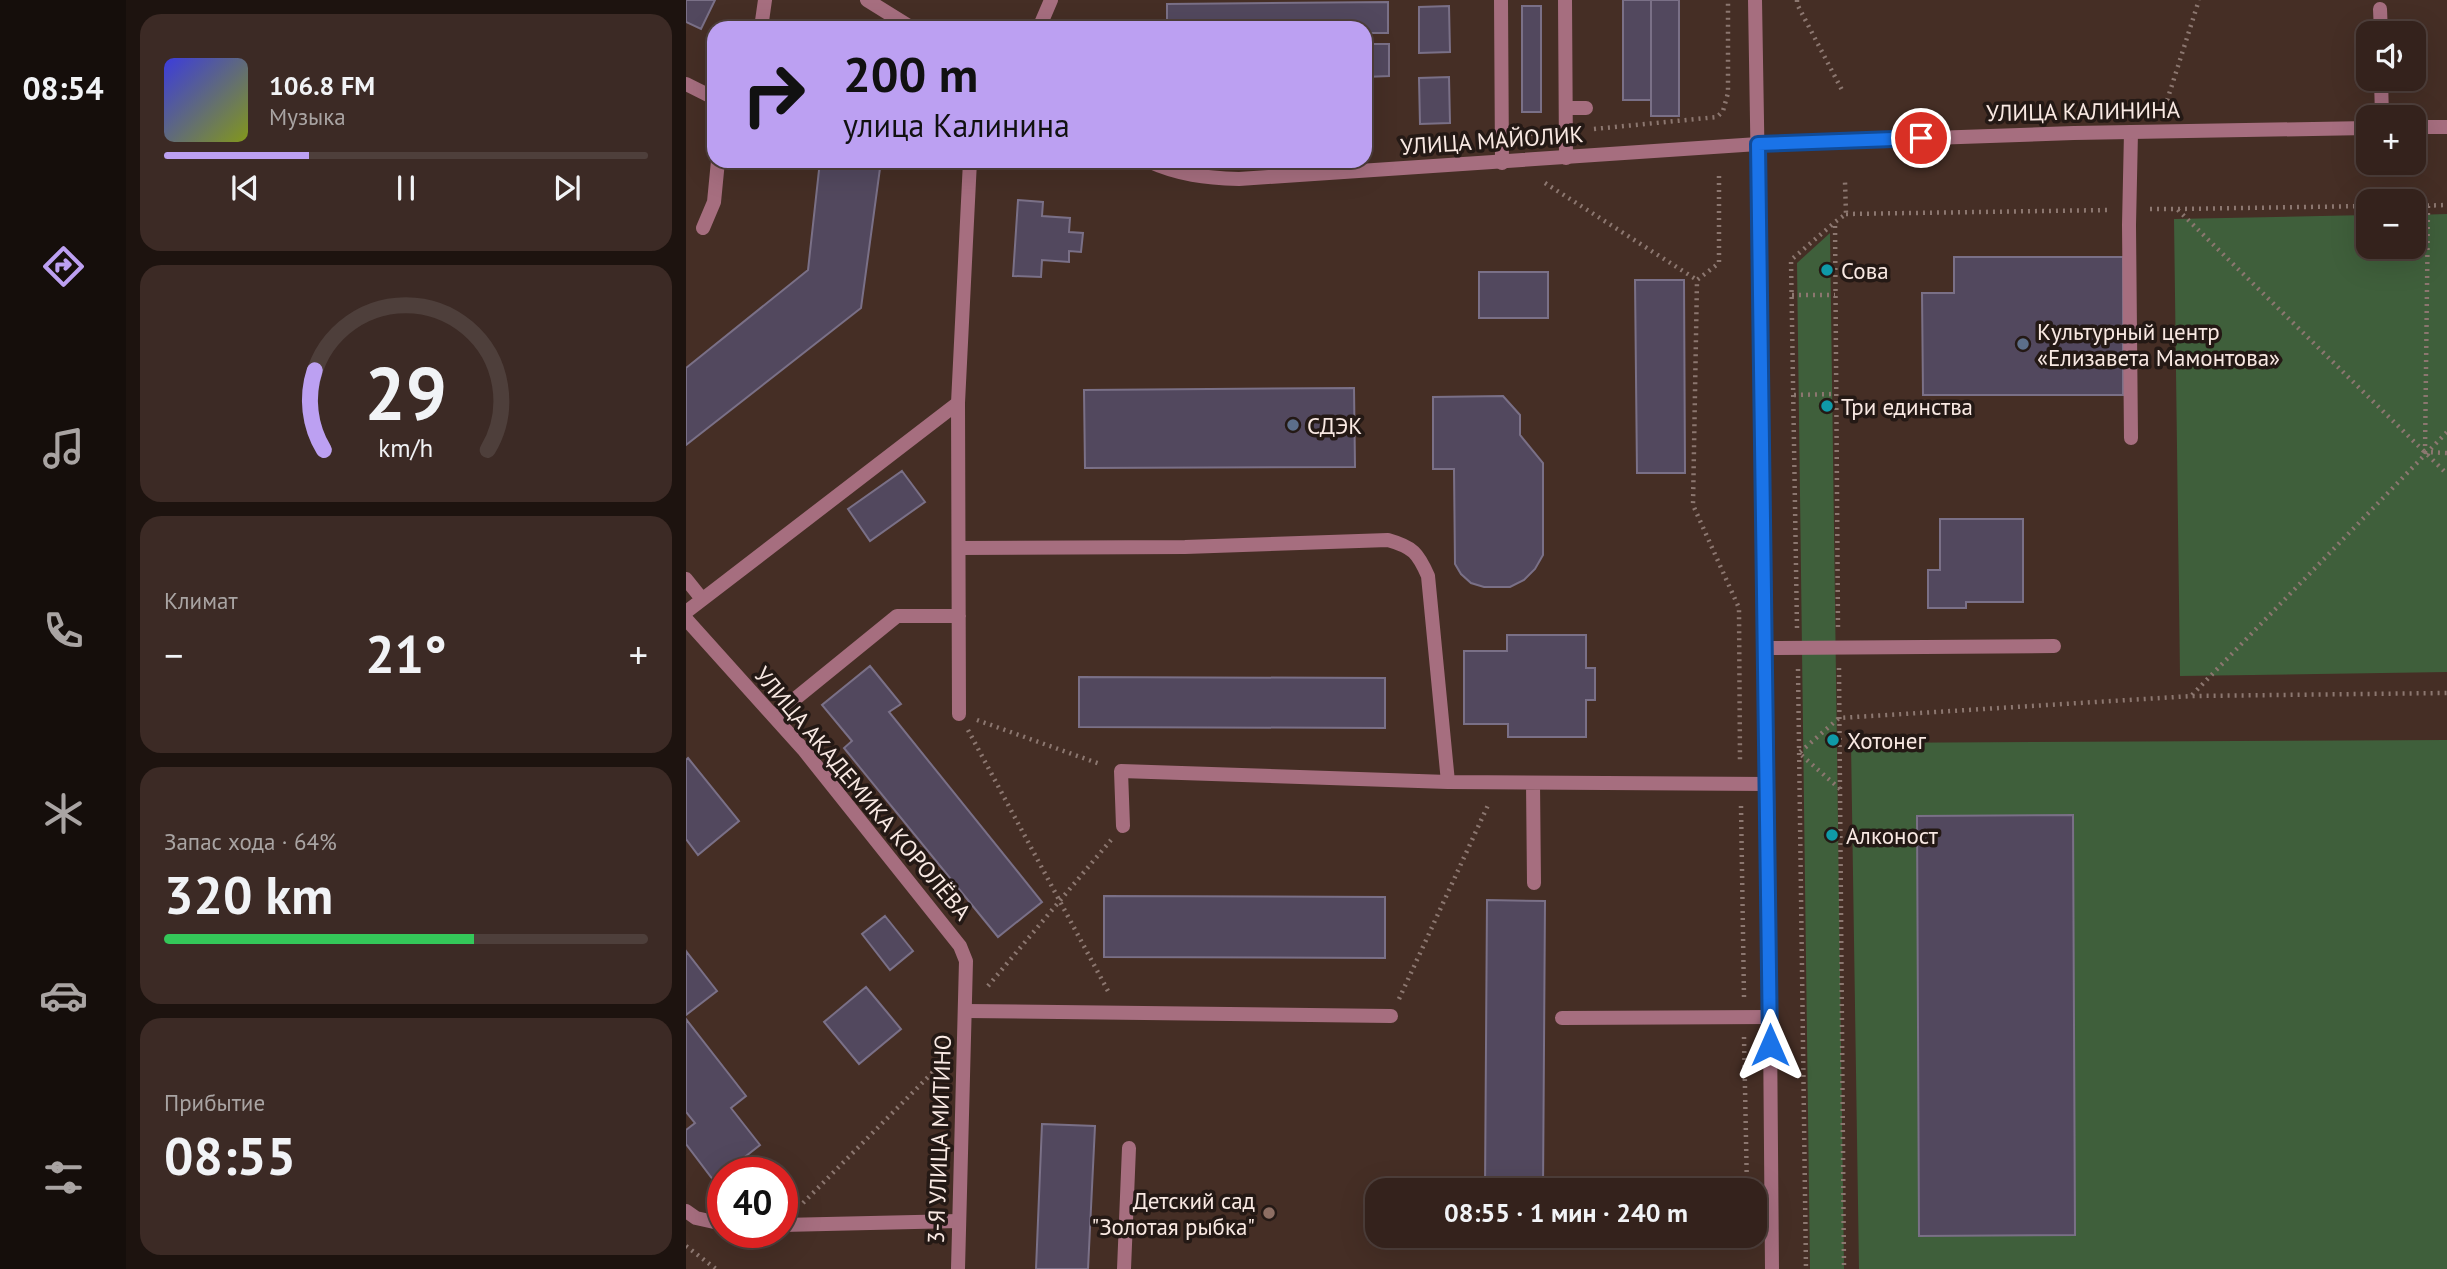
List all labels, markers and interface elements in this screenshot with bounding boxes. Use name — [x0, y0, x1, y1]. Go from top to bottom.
map controls — [2356, 21, 2426, 259]
button: sound — [2356, 21, 2426, 91]
text: 200 m — [843, 42, 978, 106]
icon: right — [728, 49, 819, 140]
text: 08:54 — [22, 67, 104, 109]
text: 106.8 FM — [269, 69, 375, 102]
street label: УЛИЦА КАЛИНИНА — [1986, 95, 2181, 127]
text: Музыка — [269, 102, 346, 131]
text: улица Калинина — [843, 104, 1070, 146]
button: + — [2356, 105, 2426, 175]
pin — [1891, 108, 1951, 168]
street label: УЛИЦА МАЙОЛИК — [1400, 119, 1584, 161]
icon: arrive — [1902, 119, 1940, 157]
icon: previous — [226, 169, 264, 207]
icon: pause — [387, 169, 425, 207]
icon: next — [548, 169, 586, 207]
button: − — [2356, 189, 2426, 259]
icon: directions — [39, 242, 88, 291]
place label: Сова — [1841, 256, 1889, 285]
marker: Сова — [1819, 262, 1835, 278]
place label: Культурный центр «Елизавета Мамонтова» — [2037, 317, 2280, 372]
marker: Культурный центр «Елизавета Мамонтова» — [2015, 336, 2031, 352]
text: 29 — [365, 346, 447, 440]
place label: Три единства — [1841, 392, 1973, 421]
marker: Три единства — [1819, 398, 1835, 414]
place label: СДЭК — [1307, 411, 1362, 440]
marker: СДЭК — [1285, 417, 1301, 433]
icon: music — [39, 424, 88, 473]
text: km/h — [379, 431, 433, 463]
text: Климат — [164, 586, 238, 615]
icon: phone — [39, 606, 88, 655]
text: 21° — [365, 620, 447, 687]
text: − — [164, 630, 183, 679]
text: + — [629, 630, 648, 679]
street label: УЛИЦА АКАДЕМИКА КОРОЛЁВА — [748, 660, 978, 926]
place label: Хотонег — [1847, 726, 1926, 755]
marker: Хотонег — [1825, 732, 1841, 748]
icon: climate — [39, 789, 88, 838]
place label: Алконост — [1846, 821, 1939, 850]
text: Запас хода · 64% — [164, 827, 337, 856]
marker: Алконост — [1824, 827, 1840, 843]
text: 320 km — [164, 861, 333, 928]
icon: car — [39, 971, 88, 1020]
position arrow — [1733, 1008, 1807, 1082]
street label: 3-Я УЛИЦА МИТИНО — [921, 1034, 957, 1244]
text: Прибытие — [164, 1088, 265, 1117]
text: 08:55 — [164, 1122, 296, 1189]
icon: filters — [39, 1153, 88, 1202]
speed limit sign: 40 — [707, 1157, 798, 1248]
place label: Детский сад "Золотая рыбка" — [1091, 1186, 1255, 1241]
text: 08:55 · 1 мин · 240 m — [1444, 1196, 1688, 1229]
marker: Детский сад "Золотая рыбка" — [1261, 1205, 1277, 1221]

